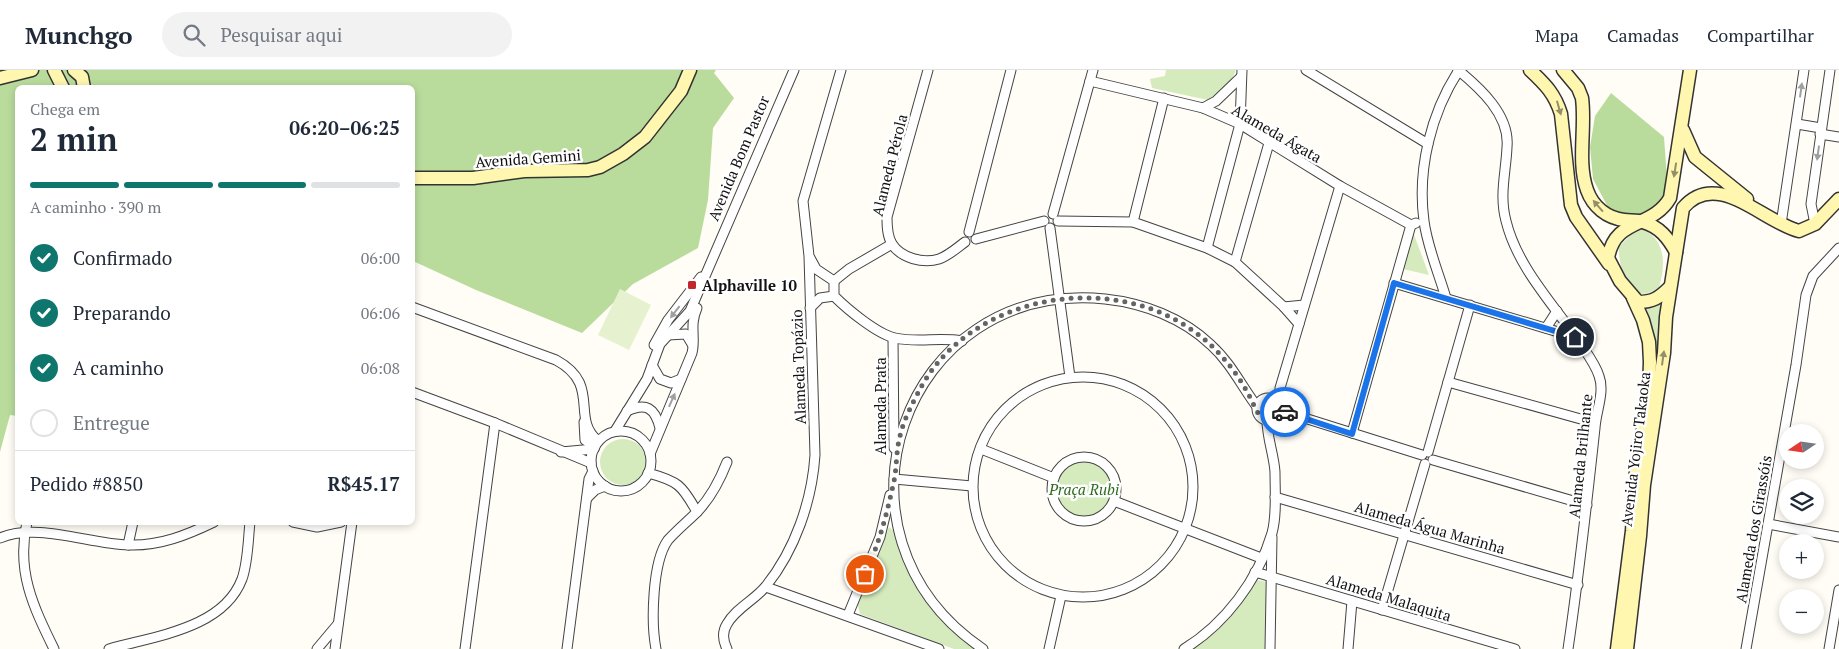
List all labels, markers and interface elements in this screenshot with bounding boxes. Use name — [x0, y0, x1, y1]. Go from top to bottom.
search box — [162, 12, 512, 57]
text: Munchgo — [25, 19, 132, 51]
icon: search — [180, 21, 208, 49]
text: Pesquisar aqui — [220, 22, 342, 47]
text: Mapa — [1535, 23, 1579, 47]
text: Camadas — [1607, 23, 1679, 47]
text: Compartilhar — [1707, 23, 1814, 47]
one-way arrow — [1797, 81, 1805, 97]
street label: Avenida Bom Pastor — [703, 92, 773, 223]
text: Chega em — [30, 98, 100, 120]
street label: Alameda Ágata — [1229, 99, 1326, 167]
one-way arrow — [1555, 101, 1563, 116]
street label: Alameda Pérola — [867, 111, 911, 218]
text: 06:20–06:25 — [289, 115, 400, 140]
text: 2 min — [30, 118, 118, 160]
street label: Avenida Gemini — [475, 144, 581, 172]
one-way arrow — [1814, 145, 1822, 161]
one-way arrow — [1670, 162, 1678, 178]
text: A caminho · 390 m — [30, 196, 161, 218]
one-way arrow — [1592, 201, 1604, 213]
icon: check — [30, 244, 58, 272]
text: Confirmado — [73, 245, 172, 270]
text: 06:00 — [361, 247, 400, 269]
place label: Alphaville 10 — [702, 275, 798, 295]
marker: Alphaville 10 — [686, 279, 698, 291]
icon: check — [30, 299, 58, 327]
text: Preparando — [73, 300, 171, 325]
text: 06:06 — [361, 302, 400, 324]
one-way arrow — [669, 305, 680, 318]
street label: Alameda Topázio — [786, 309, 810, 425]
pin — [1554, 316, 1596, 358]
icon: home — [1561, 323, 1589, 351]
one-way arrow — [1659, 349, 1667, 365]
icon: check — [30, 354, 58, 382]
text: A caminho — [73, 355, 164, 380]
text: 06:08 — [361, 357, 400, 379]
street label: Alameda Prata — [870, 357, 890, 455]
street label: Avenida Yojiro Takaoka — [1616, 370, 1654, 527]
courier — [1260, 387, 1310, 437]
one-way arrow — [668, 393, 676, 407]
street label: Alameda Brilhante — [1564, 393, 1596, 519]
icon: car — [1271, 398, 1299, 426]
text: Entregue — [73, 410, 150, 435]
north arrow — [1779, 424, 1824, 469]
map controls — [1779, 424, 1824, 634]
street label: Alameda dos Girassóis — [1730, 454, 1776, 604]
text: Pedido #8850 — [30, 471, 143, 496]
text: R$45.17 — [327, 471, 400, 496]
park label: Praça Rubi — [1048, 479, 1120, 499]
button: layers — [1779, 479, 1824, 524]
street label: Alameda Água Marinha — [1352, 496, 1508, 558]
button: + — [1779, 534, 1824, 579]
pin — [844, 553, 886, 595]
icon: bag — [851, 560, 879, 588]
street label: Alameda Malaquita — [1324, 569, 1454, 626]
button: − — [1779, 589, 1824, 634]

